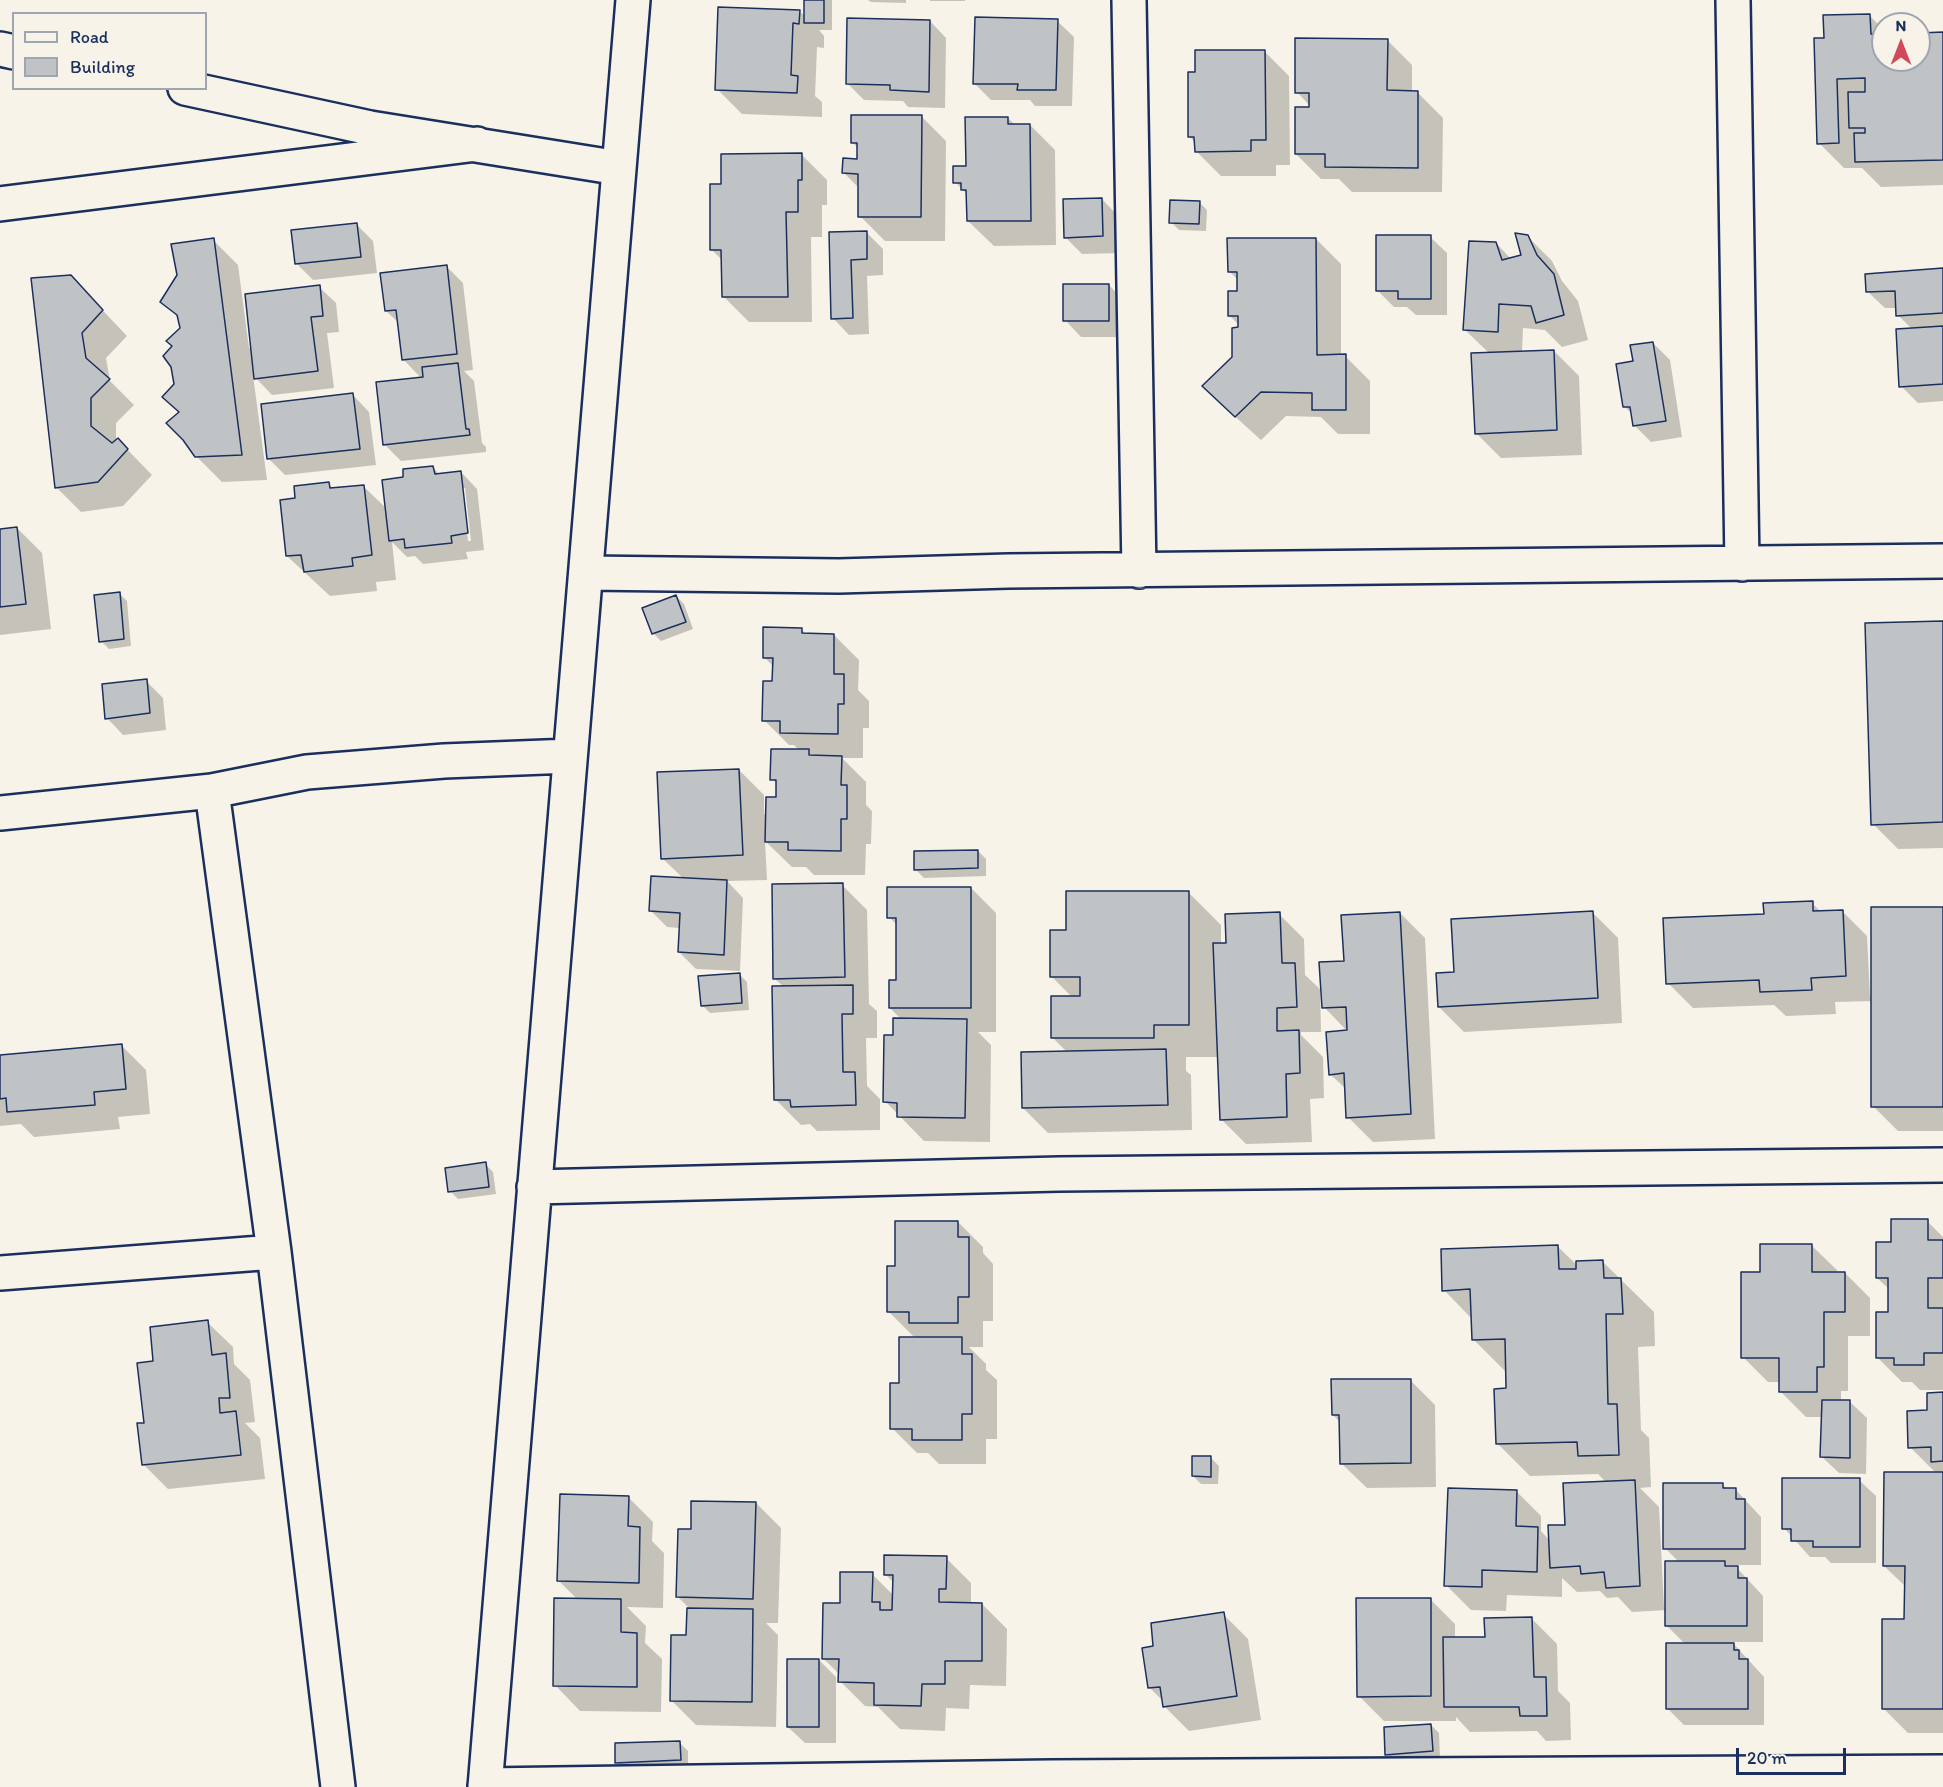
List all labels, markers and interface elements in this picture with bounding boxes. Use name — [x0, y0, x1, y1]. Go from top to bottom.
legend — [12, 12, 207, 90]
north arrow — [1871, 12, 1931, 72]
text: N — [1896, 16, 1906, 35]
text: Road — [70, 26, 109, 48]
text: Building — [70, 56, 135, 78]
scale bar — [1739, 1736, 1848, 1774]
text: 20 m — [1747, 1747, 1787, 1769]

